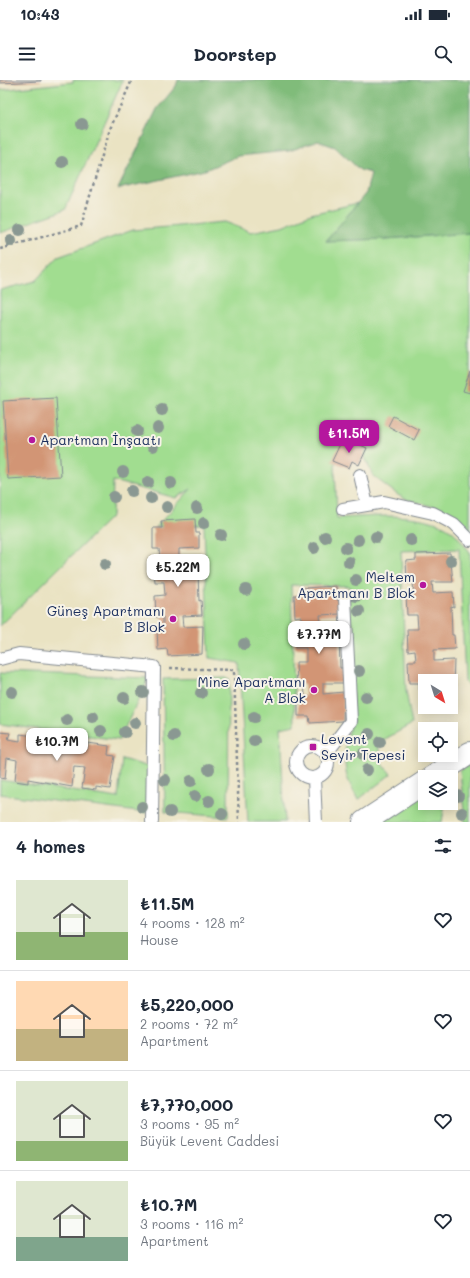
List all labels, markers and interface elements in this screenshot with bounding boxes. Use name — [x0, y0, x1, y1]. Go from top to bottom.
text: 10:43 — [20, 4, 60, 24]
text: Doorstep — [193, 42, 277, 66]
icon: menu — [16, 43, 38, 65]
icon: search — [432, 43, 454, 65]
pin: ₺11.5M — [316, 420, 382, 454]
text: ₺11.5M — [328, 424, 370, 441]
place label: Apartman İnşaatı — [40, 430, 161, 449]
marker: Apartman İnşaatı — [27, 435, 37, 445]
pin: ₺5.22M — [145, 554, 211, 588]
text: ₺5.22M — [156, 558, 200, 575]
place label: Meltem Apartmanı B Blok — [297, 567, 415, 602]
marker: Meltem Apartmanı B Blok — [418, 580, 428, 590]
place label: Güneş Apartmanı B Blok — [47, 601, 165, 636]
marker: Güneş Apartmanı B Blok — [168, 614, 178, 624]
pin: ₺7.77M — [286, 621, 352, 655]
text: ₺7.77M — [297, 625, 341, 642]
place label: Mine Apartmanı A Blok — [197, 672, 306, 707]
north arrow — [418, 674, 458, 714]
map controls — [418, 674, 458, 810]
marker: Mine Apartmanı A Blok — [309, 685, 319, 695]
button: locate — [418, 722, 458, 762]
pin: ₺10.7M — [24, 728, 90, 762]
place label: Levent Seyir Tepesi — [321, 729, 406, 764]
text: ₺10.7M — [35, 732, 79, 749]
marker: Levent Seyir Tepesi — [308, 742, 318, 752]
button: layers — [418, 770, 458, 810]
text: 4 homes — [16, 835, 85, 857]
icon: filters — [432, 835, 454, 857]
text: ₺11.5M — [140, 892, 195, 914]
icon: home — [48, 896, 96, 944]
icon: heart — [432, 909, 454, 931]
text: 4 rooms · 128 m² — [140, 914, 245, 931]
text: House — [140, 931, 178, 948]
text: ₺5,220,000 — [140, 993, 234, 1015]
icon: home — [48, 997, 96, 1045]
icon: heart — [432, 1010, 454, 1032]
text: 2 rooms · 72 m² — [140, 1015, 238, 1032]
text: Apartment — [140, 1032, 209, 1049]
text: ₺7,770,000 — [140, 1093, 233, 1115]
icon: home — [48, 1097, 96, 1145]
icon: heart — [432, 1110, 454, 1132]
text: 3 rooms · 95 m² — [140, 1115, 239, 1132]
text: Büyük Levent Caddesi — [140, 1132, 279, 1149]
text: ₺10.7M — [140, 1193, 198, 1215]
icon: home — [48, 1197, 96, 1245]
icon: heart — [432, 1210, 454, 1232]
text: 3 rooms · 116 m² — [140, 1215, 243, 1232]
text: Apartment — [140, 1232, 209, 1249]

